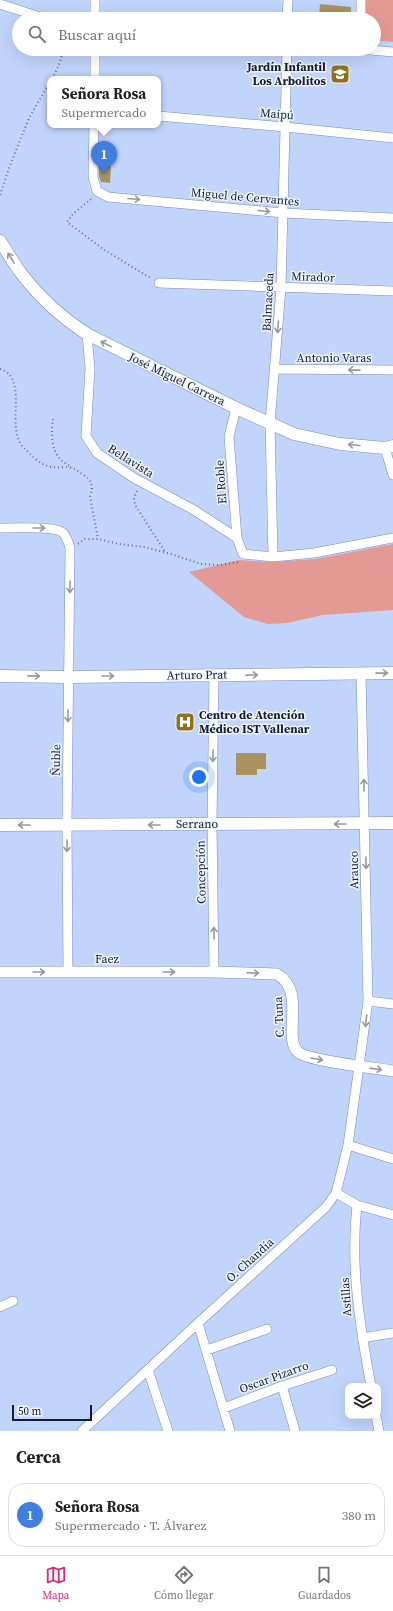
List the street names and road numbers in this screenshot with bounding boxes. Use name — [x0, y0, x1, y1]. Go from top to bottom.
street label: Maipú — [259, 105, 295, 123]
street label: Miguel de Cervantes — [190, 184, 300, 210]
street label: Mirador — [291, 268, 335, 286]
street label: Balmaceda — [258, 271, 278, 332]
street label: José Miguel Carrera — [125, 348, 229, 410]
street label: Antonio Varas — [297, 350, 371, 366]
street label: Bellavista — [105, 441, 158, 482]
street label: El Roble — [211, 459, 231, 505]
street label: Arturo Prat — [167, 666, 227, 684]
street label: Ñuble — [48, 744, 64, 776]
street label: Serrano — [176, 816, 219, 832]
street label: Concepción — [192, 840, 210, 904]
street label: Arauco — [346, 850, 362, 889]
street label: Faez — [95, 951, 120, 967]
street label: C. Tuna — [270, 995, 288, 1038]
street label: O. Chandía — [223, 1234, 278, 1286]
street label: Astillas — [337, 1277, 355, 1317]
street label: Oscar Pizarro — [237, 1357, 311, 1397]

